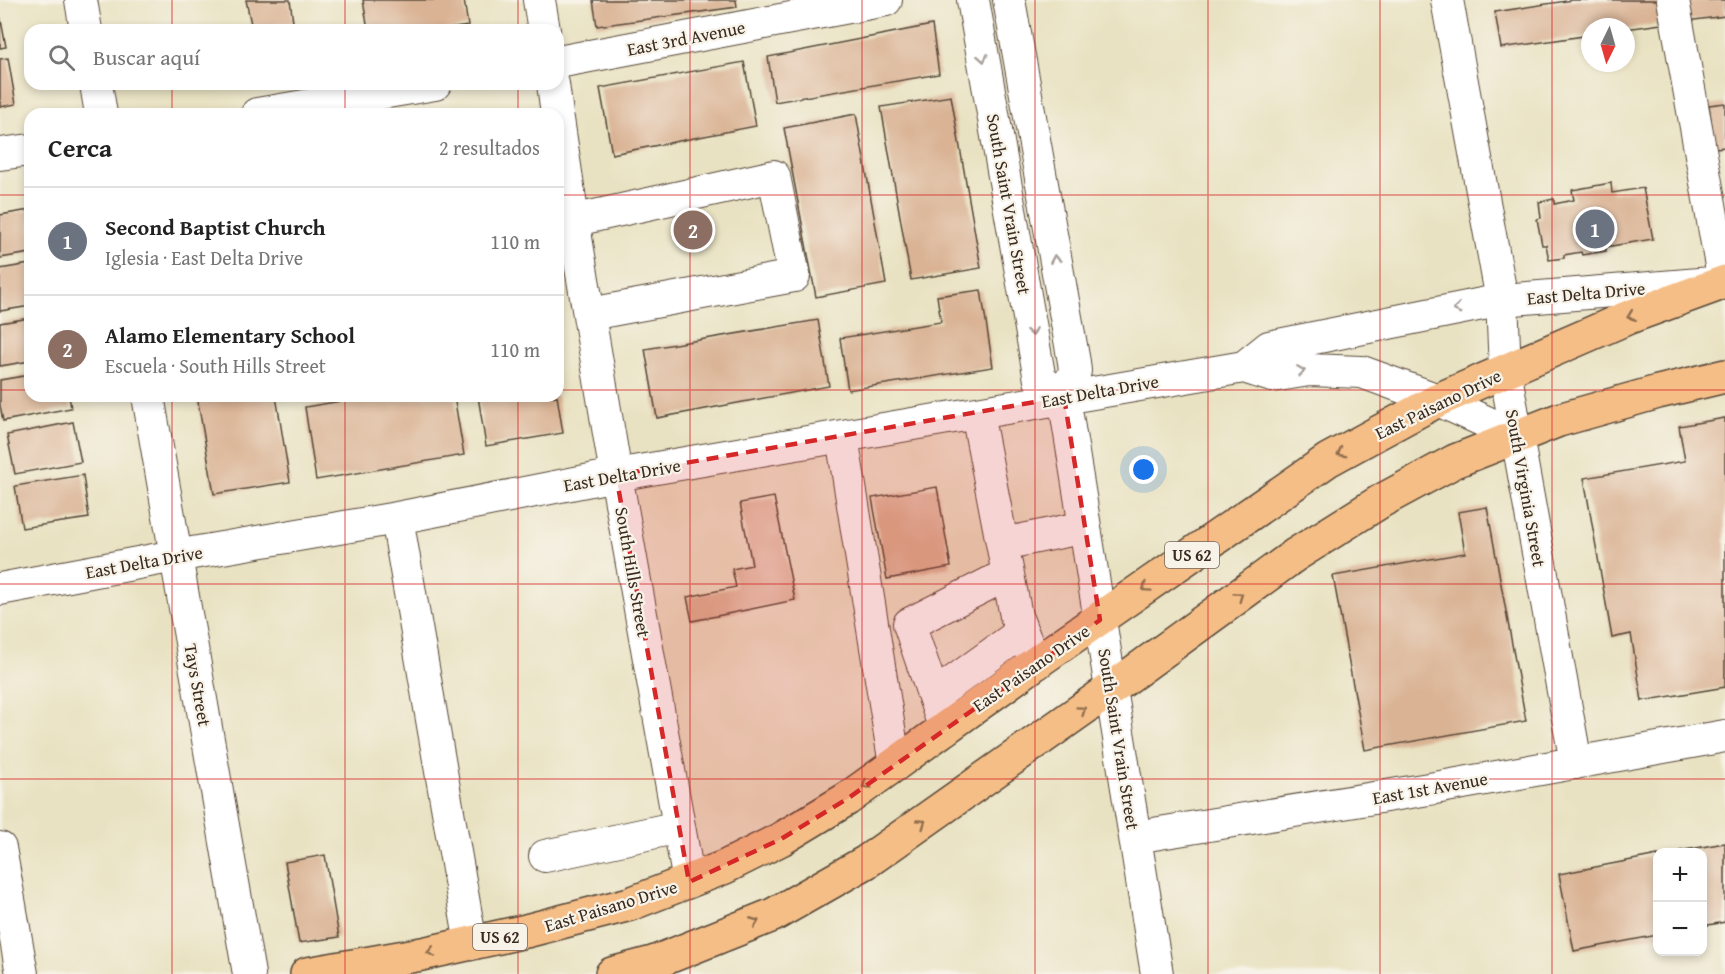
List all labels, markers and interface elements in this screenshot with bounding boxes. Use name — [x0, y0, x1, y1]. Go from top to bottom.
street label: East 3rd Avenue — [625, 13, 747, 63]
north arrow — [1581, 18, 1635, 72]
search box — [24, 24, 564, 90]
icon: search — [45, 41, 78, 74]
text: Buscar aquí — [93, 41, 200, 73]
one-way arrow — [976, 52, 989, 62]
street label: South Saint Vrain Street — [980, 111, 1038, 297]
text: Cerca — [48, 128, 112, 167]
text: 2 resultados — [439, 133, 540, 162]
pin: 1 — [1576, 206, 1614, 252]
pin: 2 — [674, 208, 712, 252]
text: Second Baptist Church — [105, 211, 326, 243]
text: 1 — [62, 227, 73, 256]
text: 110 m — [490, 227, 540, 256]
text: Iglesia · East Delta Drive — [105, 243, 303, 272]
one-way arrow — [1049, 254, 1062, 264]
street label: East Delta Drive — [1526, 274, 1646, 312]
one-way arrow — [1452, 302, 1462, 315]
one-way arrow — [1626, 309, 1636, 322]
text: Alamo Elementary School — [105, 319, 355, 351]
one-way arrow — [1025, 327, 1038, 337]
text: 2 — [62, 335, 73, 364]
text: 110 m — [490, 335, 540, 364]
text: Escuela · South Hills Street — [105, 351, 326, 380]
street label: East Paisano Drive — [1370, 362, 1506, 446]
one-way arrow — [1297, 366, 1306, 378]
street label: East Delta Drive — [1039, 367, 1161, 415]
street label: South Virginia Street — [1499, 407, 1553, 570]
one-way arrow — [1336, 446, 1347, 457]
street label: East Delta Drive — [561, 451, 683, 499]
your location — [1129, 455, 1158, 484]
street label: South Hills Street — [608, 505, 658, 640]
street label: East Delta Drive — [83, 538, 205, 586]
road number: US 62 — [1165, 542, 1219, 568]
one-way arrow — [1141, 581, 1152, 592]
one-way arrow — [1233, 592, 1244, 603]
street label: East Paisano Drive — [967, 617, 1095, 719]
street label: Tays Street — [177, 642, 219, 729]
street label: South Saint Vrain Street — [1091, 646, 1147, 832]
one-way arrow — [1075, 706, 1086, 717]
street label: East 1st Avenue — [1370, 765, 1490, 811]
one-way arrow — [862, 778, 873, 789]
one-way arrow — [916, 819, 927, 830]
map controls — [1653, 848, 1707, 956]
button: + — [1653, 848, 1707, 902]
street label: East Paisano Drive — [541, 873, 681, 939]
button: − — [1653, 902, 1707, 956]
one-way arrow — [749, 917, 760, 929]
road number: US 62 — [473, 924, 527, 950]
one-way arrow — [426, 945, 436, 958]

